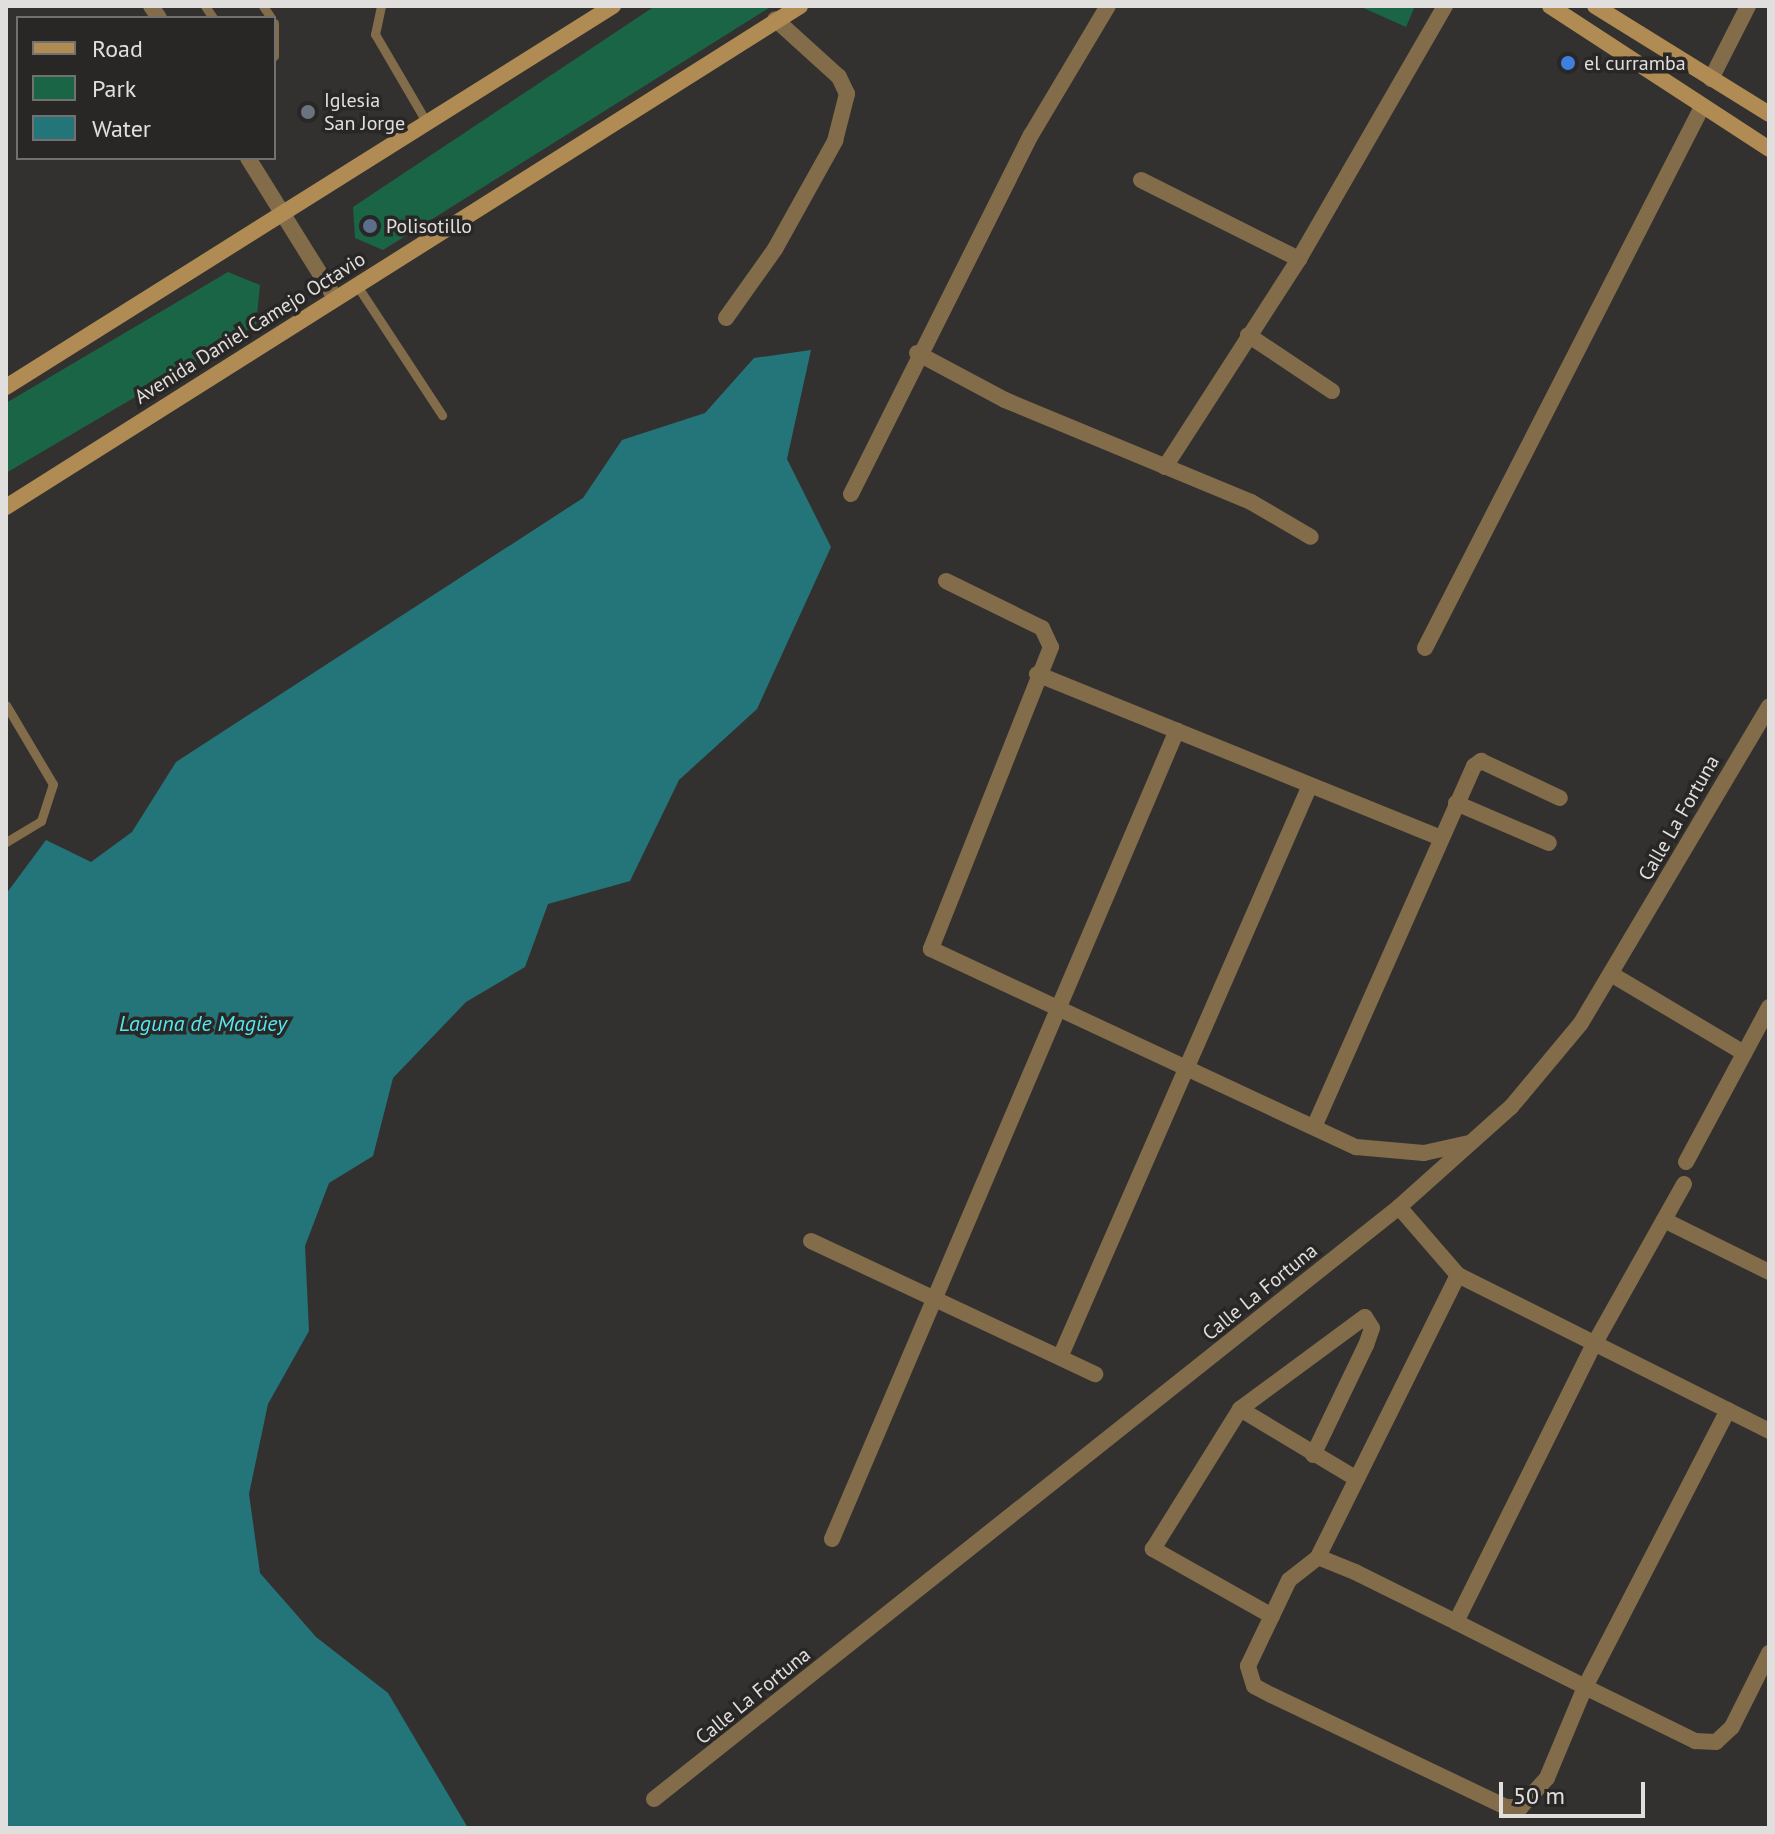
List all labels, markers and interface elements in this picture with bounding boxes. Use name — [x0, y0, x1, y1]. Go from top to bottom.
legend — [16, 16, 276, 160]
text: Road — [92, 33, 143, 64]
place label: el curramba — [1584, 51, 1686, 75]
marker: el curramba — [1559, 54, 1577, 72]
text: Park — [92, 73, 136, 104]
place label: Iglesia San Jorge — [324, 88, 405, 135]
marker: Iglesia San Jorge — [299, 103, 317, 121]
text: Water — [92, 113, 151, 144]
place label: Polisotillo — [386, 214, 472, 238]
marker: Polisotillo — [361, 217, 379, 235]
street label: Avenida Daniel Camejo Octavio — [130, 247, 370, 409]
street label: Calle La Fortuna — [1634, 751, 1724, 885]
water label: Laguna de Magüey — [119, 1011, 287, 1037]
street label: Calle La Fortuna — [1198, 1239, 1322, 1345]
street label: Calle La Fortuna — [691, 1643, 815, 1749]
scale bar — [1503, 1766, 1649, 1816]
text: 50 m — [1513, 1780, 1565, 1811]

